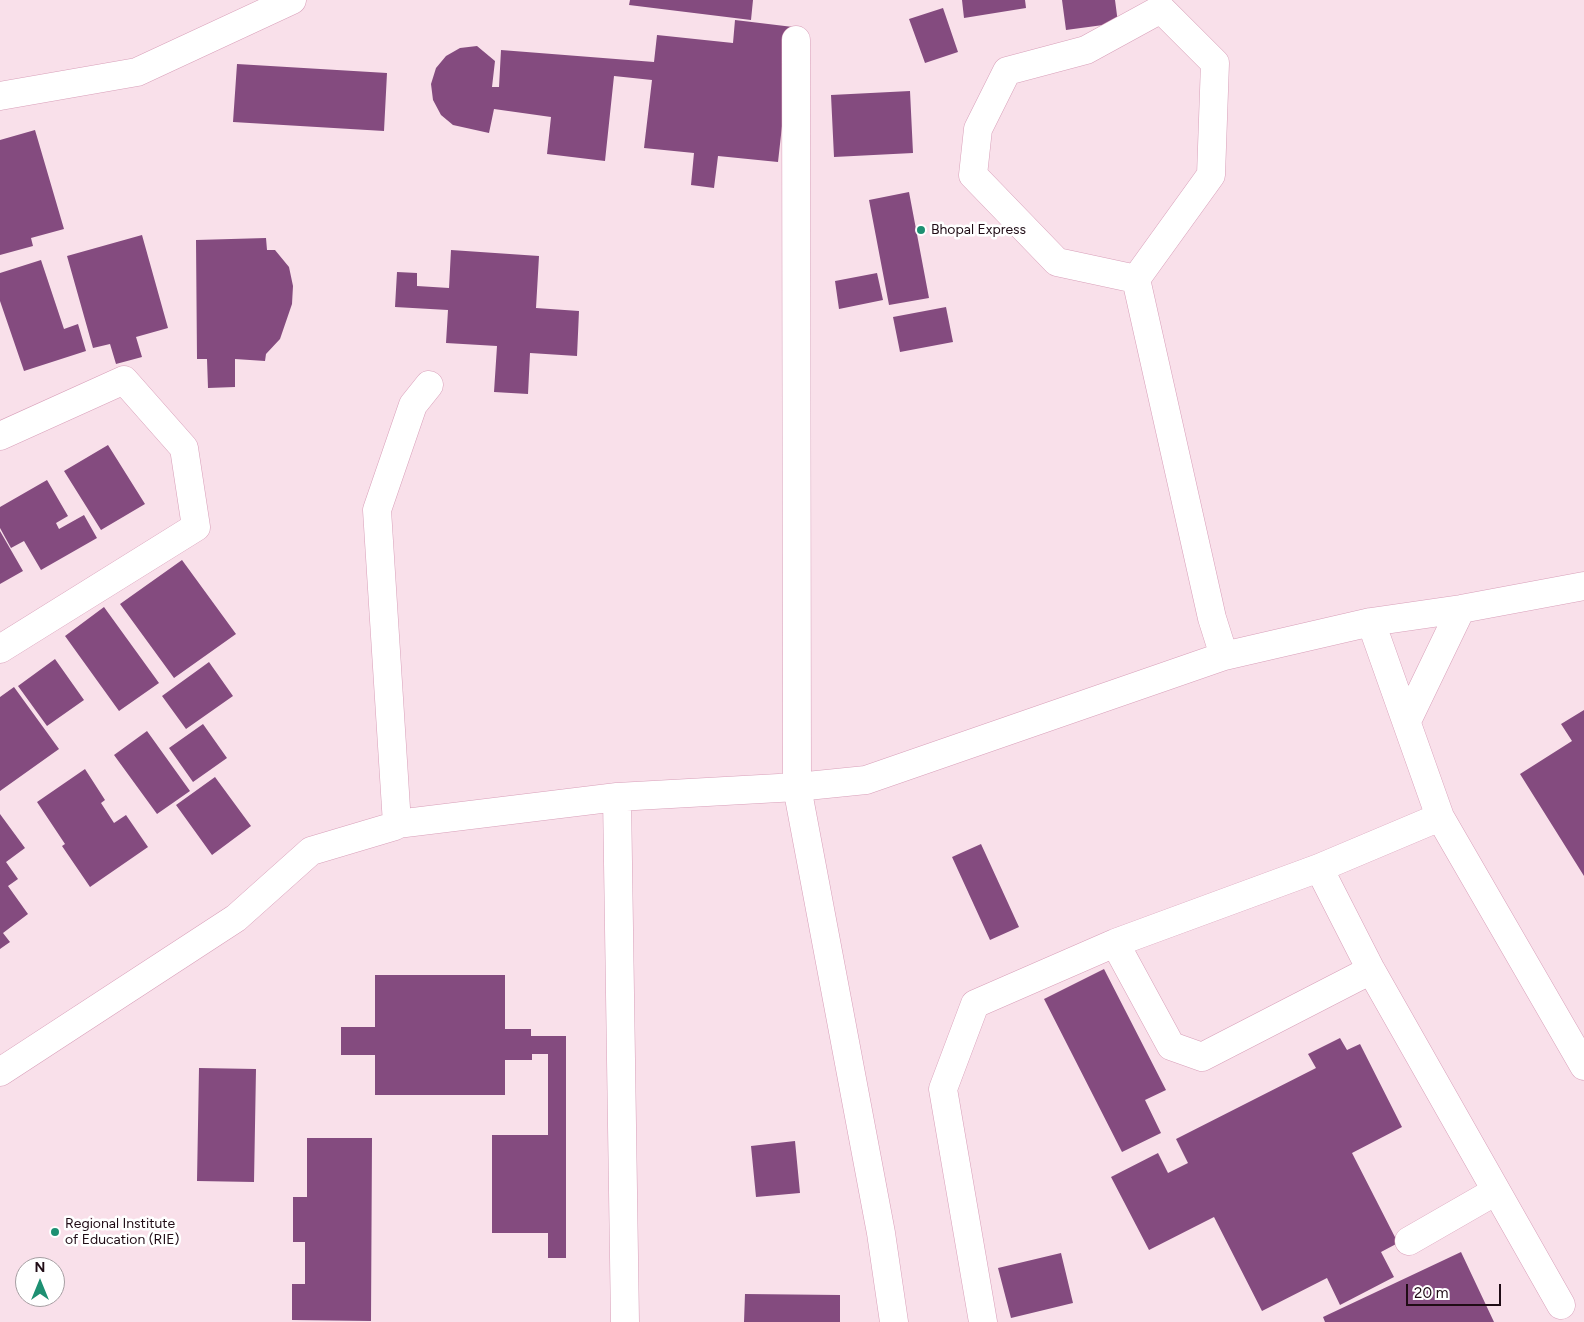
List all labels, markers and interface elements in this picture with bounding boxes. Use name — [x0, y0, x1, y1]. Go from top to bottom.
place label: Bhopal Express — [931, 222, 1026, 238]
marker: Bhopal Express — [915, 224, 927, 236]
place label: Regional Institute of Education (RIE) — [65, 1216, 179, 1248]
marker: Regional Institute of Education (RIE) — [49, 1226, 61, 1238]
north arrow — [15, 1257, 65, 1307]
text: N — [35, 1259, 45, 1276]
scale bar — [1409, 1274, 1504, 1306]
text: 20 m — [1414, 1284, 1448, 1302]

